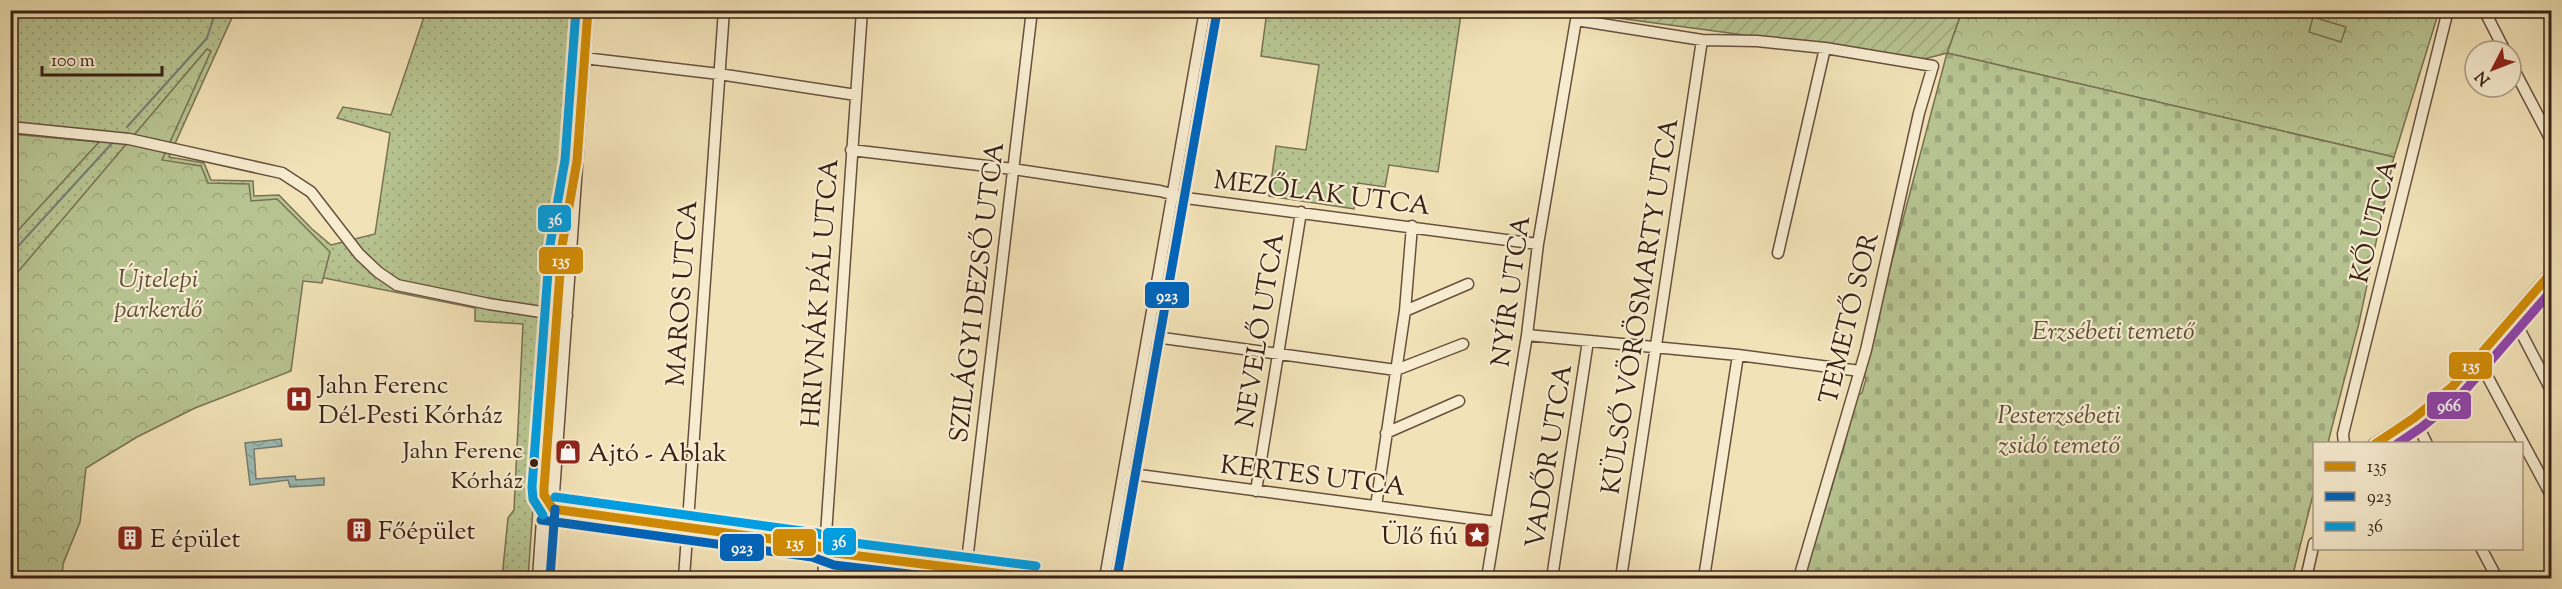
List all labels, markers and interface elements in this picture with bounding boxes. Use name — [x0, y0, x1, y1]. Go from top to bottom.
scale bar — [42, 39, 162, 77]
north arrow — [2463, 39, 2523, 99]
text: 100 m — [51, 49, 95, 75]
text: N — [2471, 65, 2497, 90]
street label: KÜLSŐ VÖRÖSMARTY UTCA — [1593, 116, 1689, 497]
street label: SZILÁGYI DEZSŐ UTCA — [942, 140, 1015, 445]
street label: KŐ UTCA — [2342, 156, 2409, 287]
street label: HRIVNÁK PÁL UTCA — [794, 157, 849, 429]
street label: MEZŐLAK UTCA — [1211, 163, 1432, 226]
street label: MAROS UTCA — [659, 199, 708, 388]
line badge: 36 — [537, 204, 572, 233]
text: 36 — [548, 210, 562, 233]
street label: NYÍR UTCA — [1484, 213, 1541, 369]
street label: TEMETŐ SOR — [1811, 228, 1890, 408]
street label: NEVELŐ UTCA — [1228, 230, 1295, 431]
line badge: 135 — [538, 246, 584, 275]
text: 135 — [552, 251, 570, 274]
park label: Újtelepi parkerdő — [114, 262, 204, 329]
line badge: 923 — [1144, 281, 1190, 309]
text: 923 — [1156, 286, 1178, 309]
park label: Erzsébeti temető — [2031, 314, 2196, 351]
line badge: 135 — [2448, 351, 2493, 380]
text: 135 — [2462, 356, 2480, 379]
street label: VADŐR UTCA — [1518, 362, 1583, 551]
place label: Jahn Ferenc Dél-Pesti Kórház — [316, 368, 503, 435]
hospital icon: Jahn Ferenc Dél-Pesti Kórház — [284, 384, 314, 414]
line badge: 966 — [2426, 391, 2472, 420]
text: 966 — [2437, 396, 2461, 419]
park label: Pesterzsébeti zsidó temető — [1997, 398, 2121, 465]
place label: Jahn Ferenc Kórház — [400, 435, 523, 499]
place label: Ajtó - Ablak — [588, 436, 727, 473]
shop icon: Ajtó - Ablak — [553, 437, 583, 467]
legend — [2313, 442, 2523, 550]
street label: KERTES UTCA — [1218, 448, 1407, 507]
text: 135 — [2367, 455, 2387, 481]
marker: Jahn Ferenc Kórház — [528, 457, 540, 469]
text: 923 — [2367, 485, 2391, 511]
place label: Főépület — [378, 514, 475, 551]
building icon: Főépület — [344, 515, 374, 545]
text: 36 — [2367, 515, 2383, 541]
place label: Ülő fiú — [1381, 519, 1458, 556]
place icon: Ülő fiú — [1462, 520, 1492, 550]
place label: E épület — [150, 522, 240, 559]
building icon: E épület — [115, 523, 145, 553]
line badge: 36 — [822, 527, 857, 556]
line badge: 135 — [772, 528, 817, 557]
text: 36 — [832, 532, 846, 555]
line badge: 923 — [719, 533, 765, 562]
text: 135 — [786, 533, 804, 556]
text: 923 — [731, 538, 753, 561]

